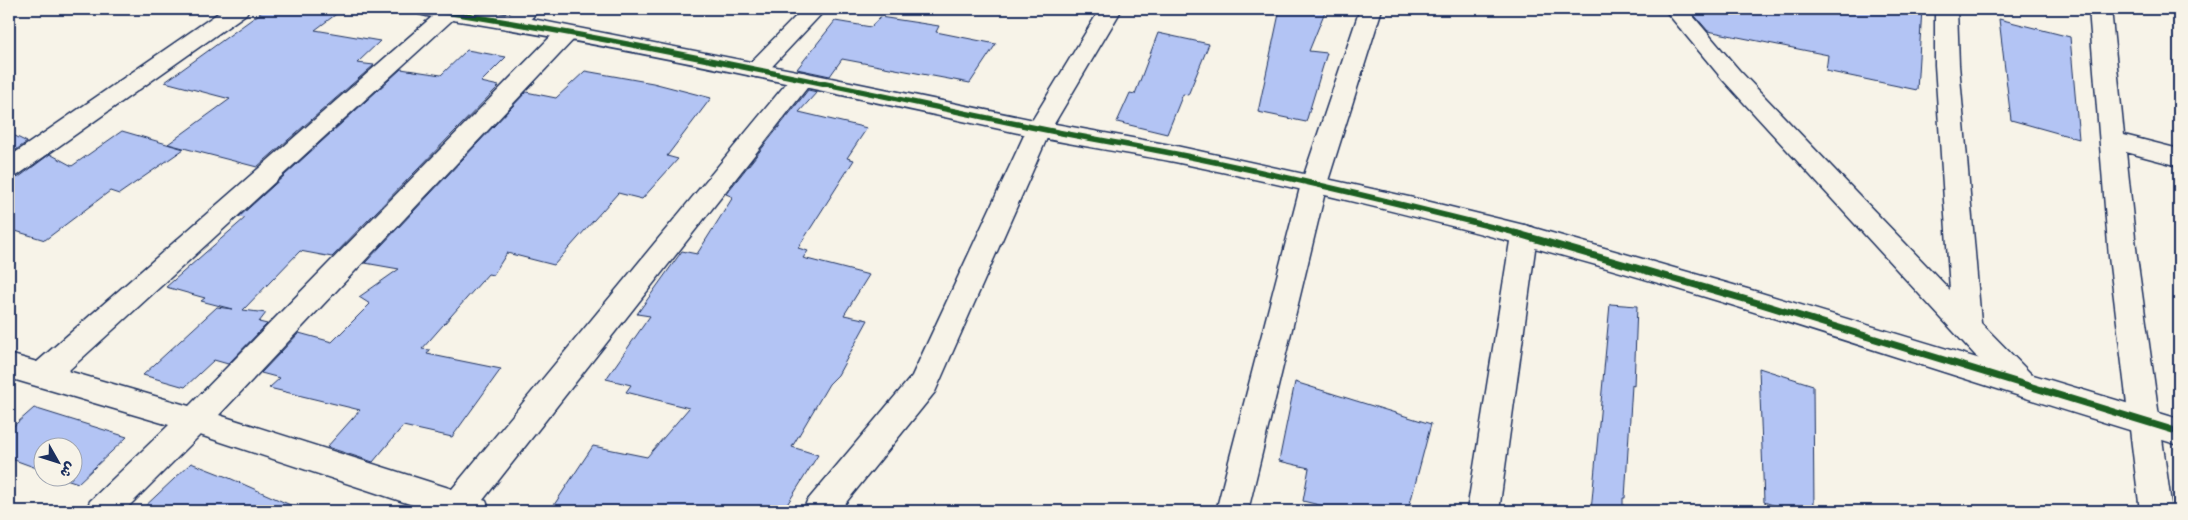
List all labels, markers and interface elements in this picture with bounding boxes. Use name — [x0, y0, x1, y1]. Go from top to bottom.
north arrow — [32, 438, 82, 488]
text: ش — [56, 459, 79, 481]

